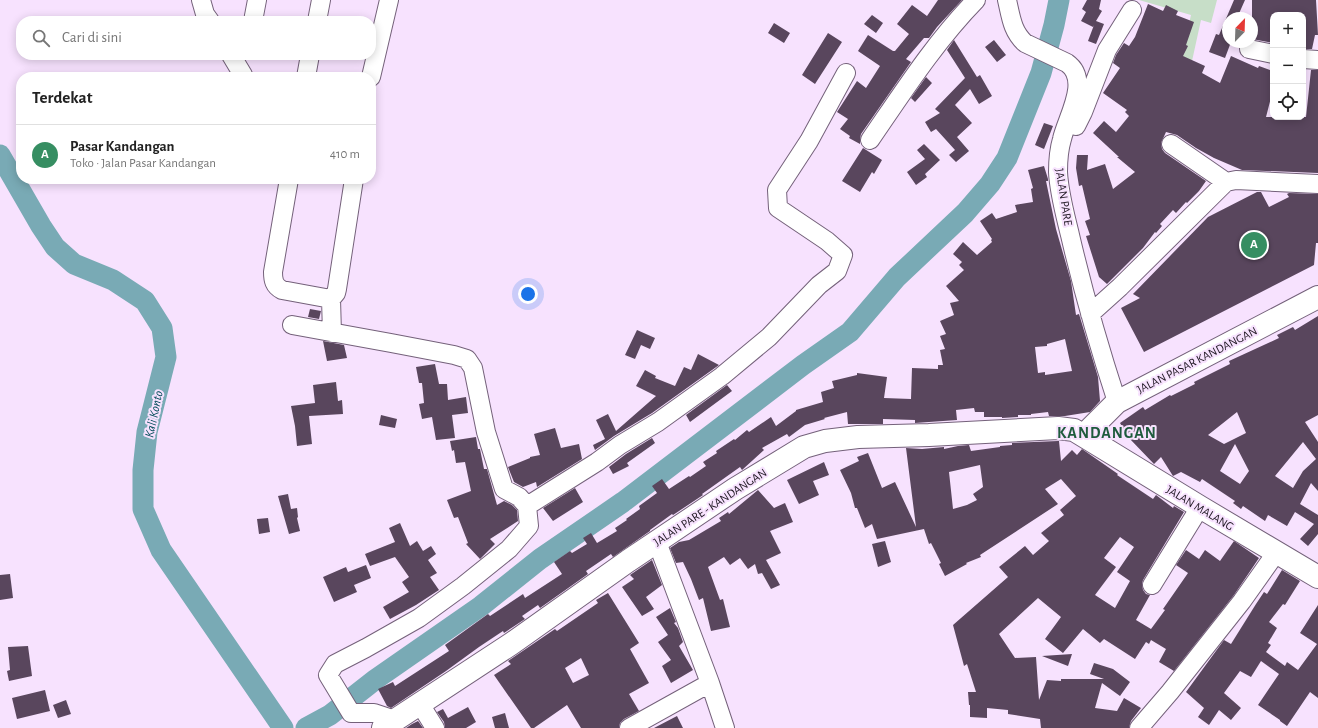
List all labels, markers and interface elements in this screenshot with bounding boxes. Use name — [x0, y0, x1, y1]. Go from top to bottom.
north arrow — [1222, 12, 1258, 48]
map controls — [1270, 12, 1306, 120]
button: + — [1270, 12, 1306, 48]
search box — [16, 16, 376, 60]
icon: search — [30, 27, 52, 49]
text: Cari di sini — [62, 30, 122, 45]
button: − — [1270, 48, 1306, 84]
button: locate — [1270, 84, 1306, 120]
text: Terdekat — [32, 89, 92, 106]
text: Pasar Kandangan — [70, 139, 175, 154]
text: A — [41, 148, 49, 161]
text: 410 m — [330, 148, 360, 161]
text: Toko · Jalan Pasar Kandangan — [70, 157, 216, 170]
street label: JALAN PARE — [1054, 168, 1074, 227]
pin: A — [1241, 230, 1267, 260]
your location — [518, 284, 538, 304]
street label: JALAN PASAR KANDANGAN — [1135, 324, 1259, 396]
water label: Kali Konto — [143, 390, 166, 439]
district label: KANDANGAN — [1057, 425, 1157, 441]
street label: JALAN PARE - KANDANGAN — [651, 466, 769, 548]
street label: JALAN MALANG — [1164, 483, 1236, 533]

